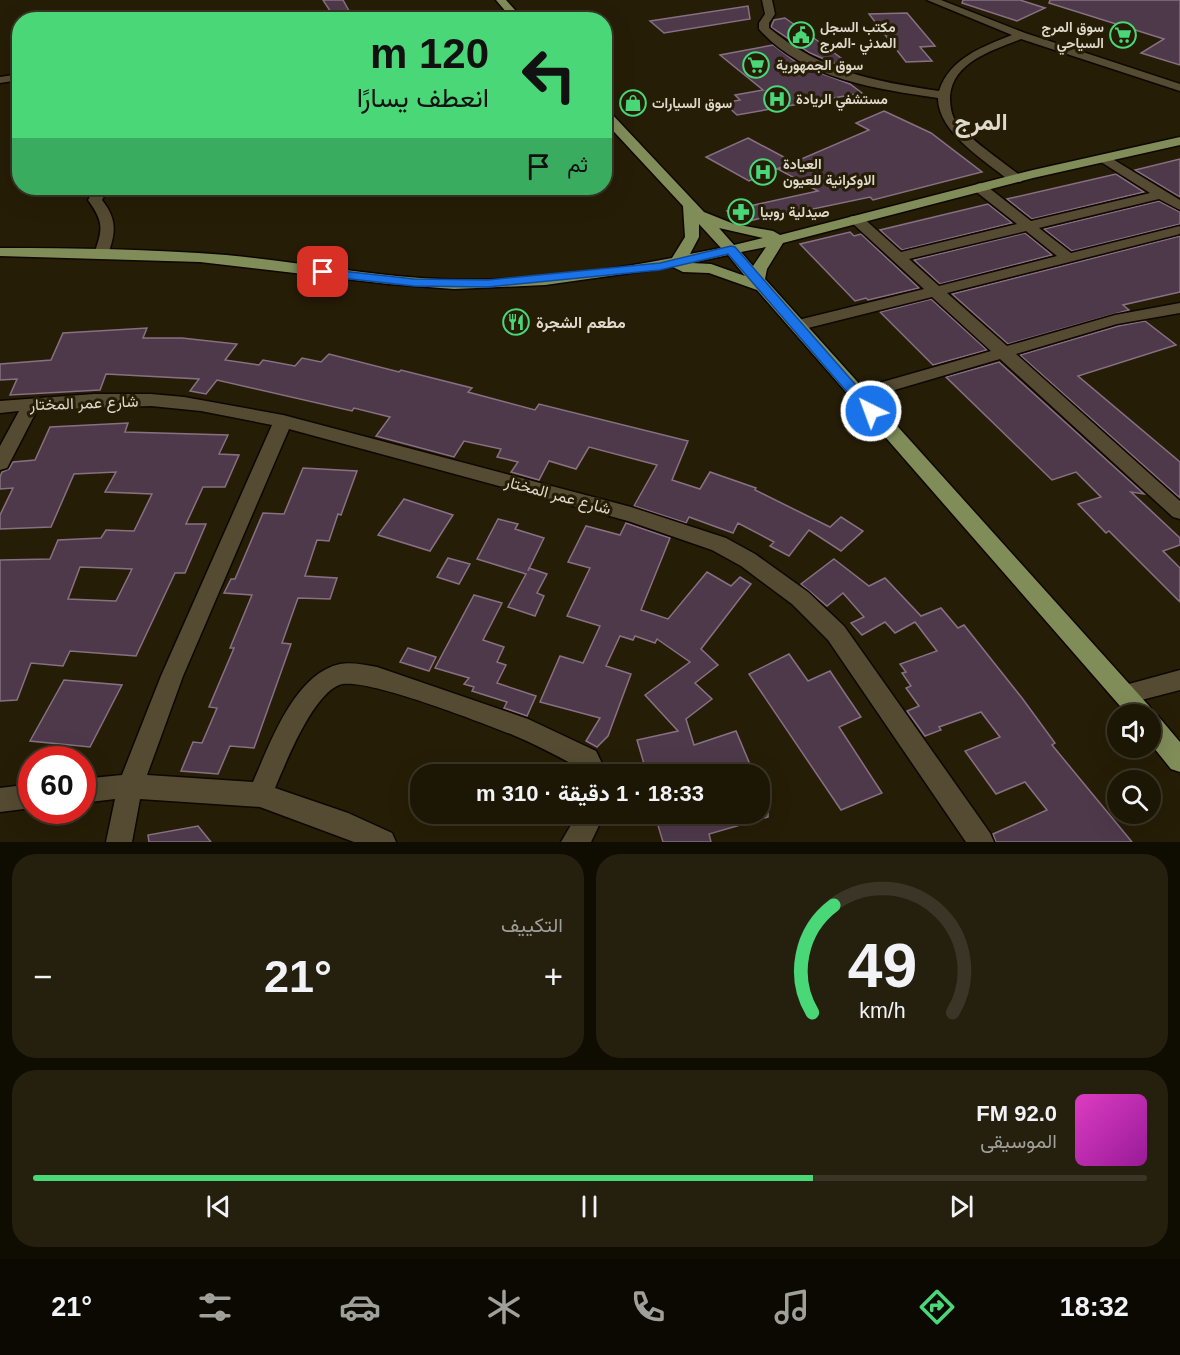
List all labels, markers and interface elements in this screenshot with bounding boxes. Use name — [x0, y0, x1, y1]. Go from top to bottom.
place label: مكتب السجل المدني -المرج — [820, 19, 896, 55]
place label: سوق المرج السياحي — [1042, 19, 1104, 55]
public building icon: مكتب السجل المدني -المرج — [786, 20, 816, 50]
supermarket icon: سوق المرج السياحي — [1108, 20, 1138, 50]
text: 120 m — [370, 30, 489, 77]
icon: left — [510, 36, 588, 114]
supermarket icon: سوق الجمهورية — [741, 50, 771, 80]
place label: سوق الجمهورية — [776, 57, 863, 74]
text: انعطف يسارًا — [357, 83, 489, 113]
hospital icon: مستشفي الريادة — [762, 84, 792, 114]
shop icon: سوق السيارات — [618, 88, 648, 118]
place label: مستشفي الريادة — [796, 91, 888, 111]
place label: سوق السيارات — [652, 95, 732, 112]
district label: المرج — [954, 108, 1008, 138]
icon: arrive — [522, 150, 555, 183]
text: ثم — [567, 152, 588, 177]
place label: العيادة الاوكرانية للعيون — [783, 156, 875, 189]
hospital icon: العيادة الاوكرانية للعيون — [748, 157, 778, 187]
pharmacy icon: صيدلية روبيا — [726, 197, 756, 227]
place label: صيدلية روبيا — [760, 204, 830, 221]
pin — [297, 246, 348, 297]
icon: arrive — [306, 255, 339, 288]
restaurant icon: مطعم الشجرة — [501, 307, 531, 337]
place label: مطعم الشجرة — [536, 314, 626, 333]
position arrow — [839, 379, 903, 443]
street label: شارع عمر المختار — [28, 393, 139, 416]
street label: شارع عمر المختار — [501, 472, 613, 520]
map controls — [1107, 704, 1161, 824]
button: sound — [1107, 704, 1161, 758]
speed limit sign: 60 — [18, 746, 96, 824]
button: search — [1107, 770, 1161, 824]
text: 18:33 · 1 دقيقة · 310 m — [476, 781, 704, 806]
text: التكييف — [501, 914, 563, 936]
text: 49 — [847, 931, 917, 1000]
text: 21° — [264, 951, 332, 1002]
text: − — [33, 958, 52, 995]
text: + — [544, 958, 563, 995]
text: km/h — [859, 999, 905, 1023]
text: 92.0 FM — [976, 1101, 1057, 1126]
text: الموسيقى — [980, 1130, 1057, 1152]
icon: previous — [202, 1190, 235, 1223]
icon: pause — [573, 1190, 606, 1223]
icon: next — [945, 1190, 978, 1223]
icon: filters — [194, 1286, 236, 1328]
icon: car — [339, 1286, 381, 1328]
icon: climate — [483, 1286, 525, 1328]
icon: phone — [627, 1286, 669, 1328]
icon: music — [771, 1286, 813, 1328]
icon: directions — [916, 1286, 958, 1328]
text: 21° — [51, 1292, 92, 1322]
text: 18:32 — [1060, 1292, 1129, 1322]

